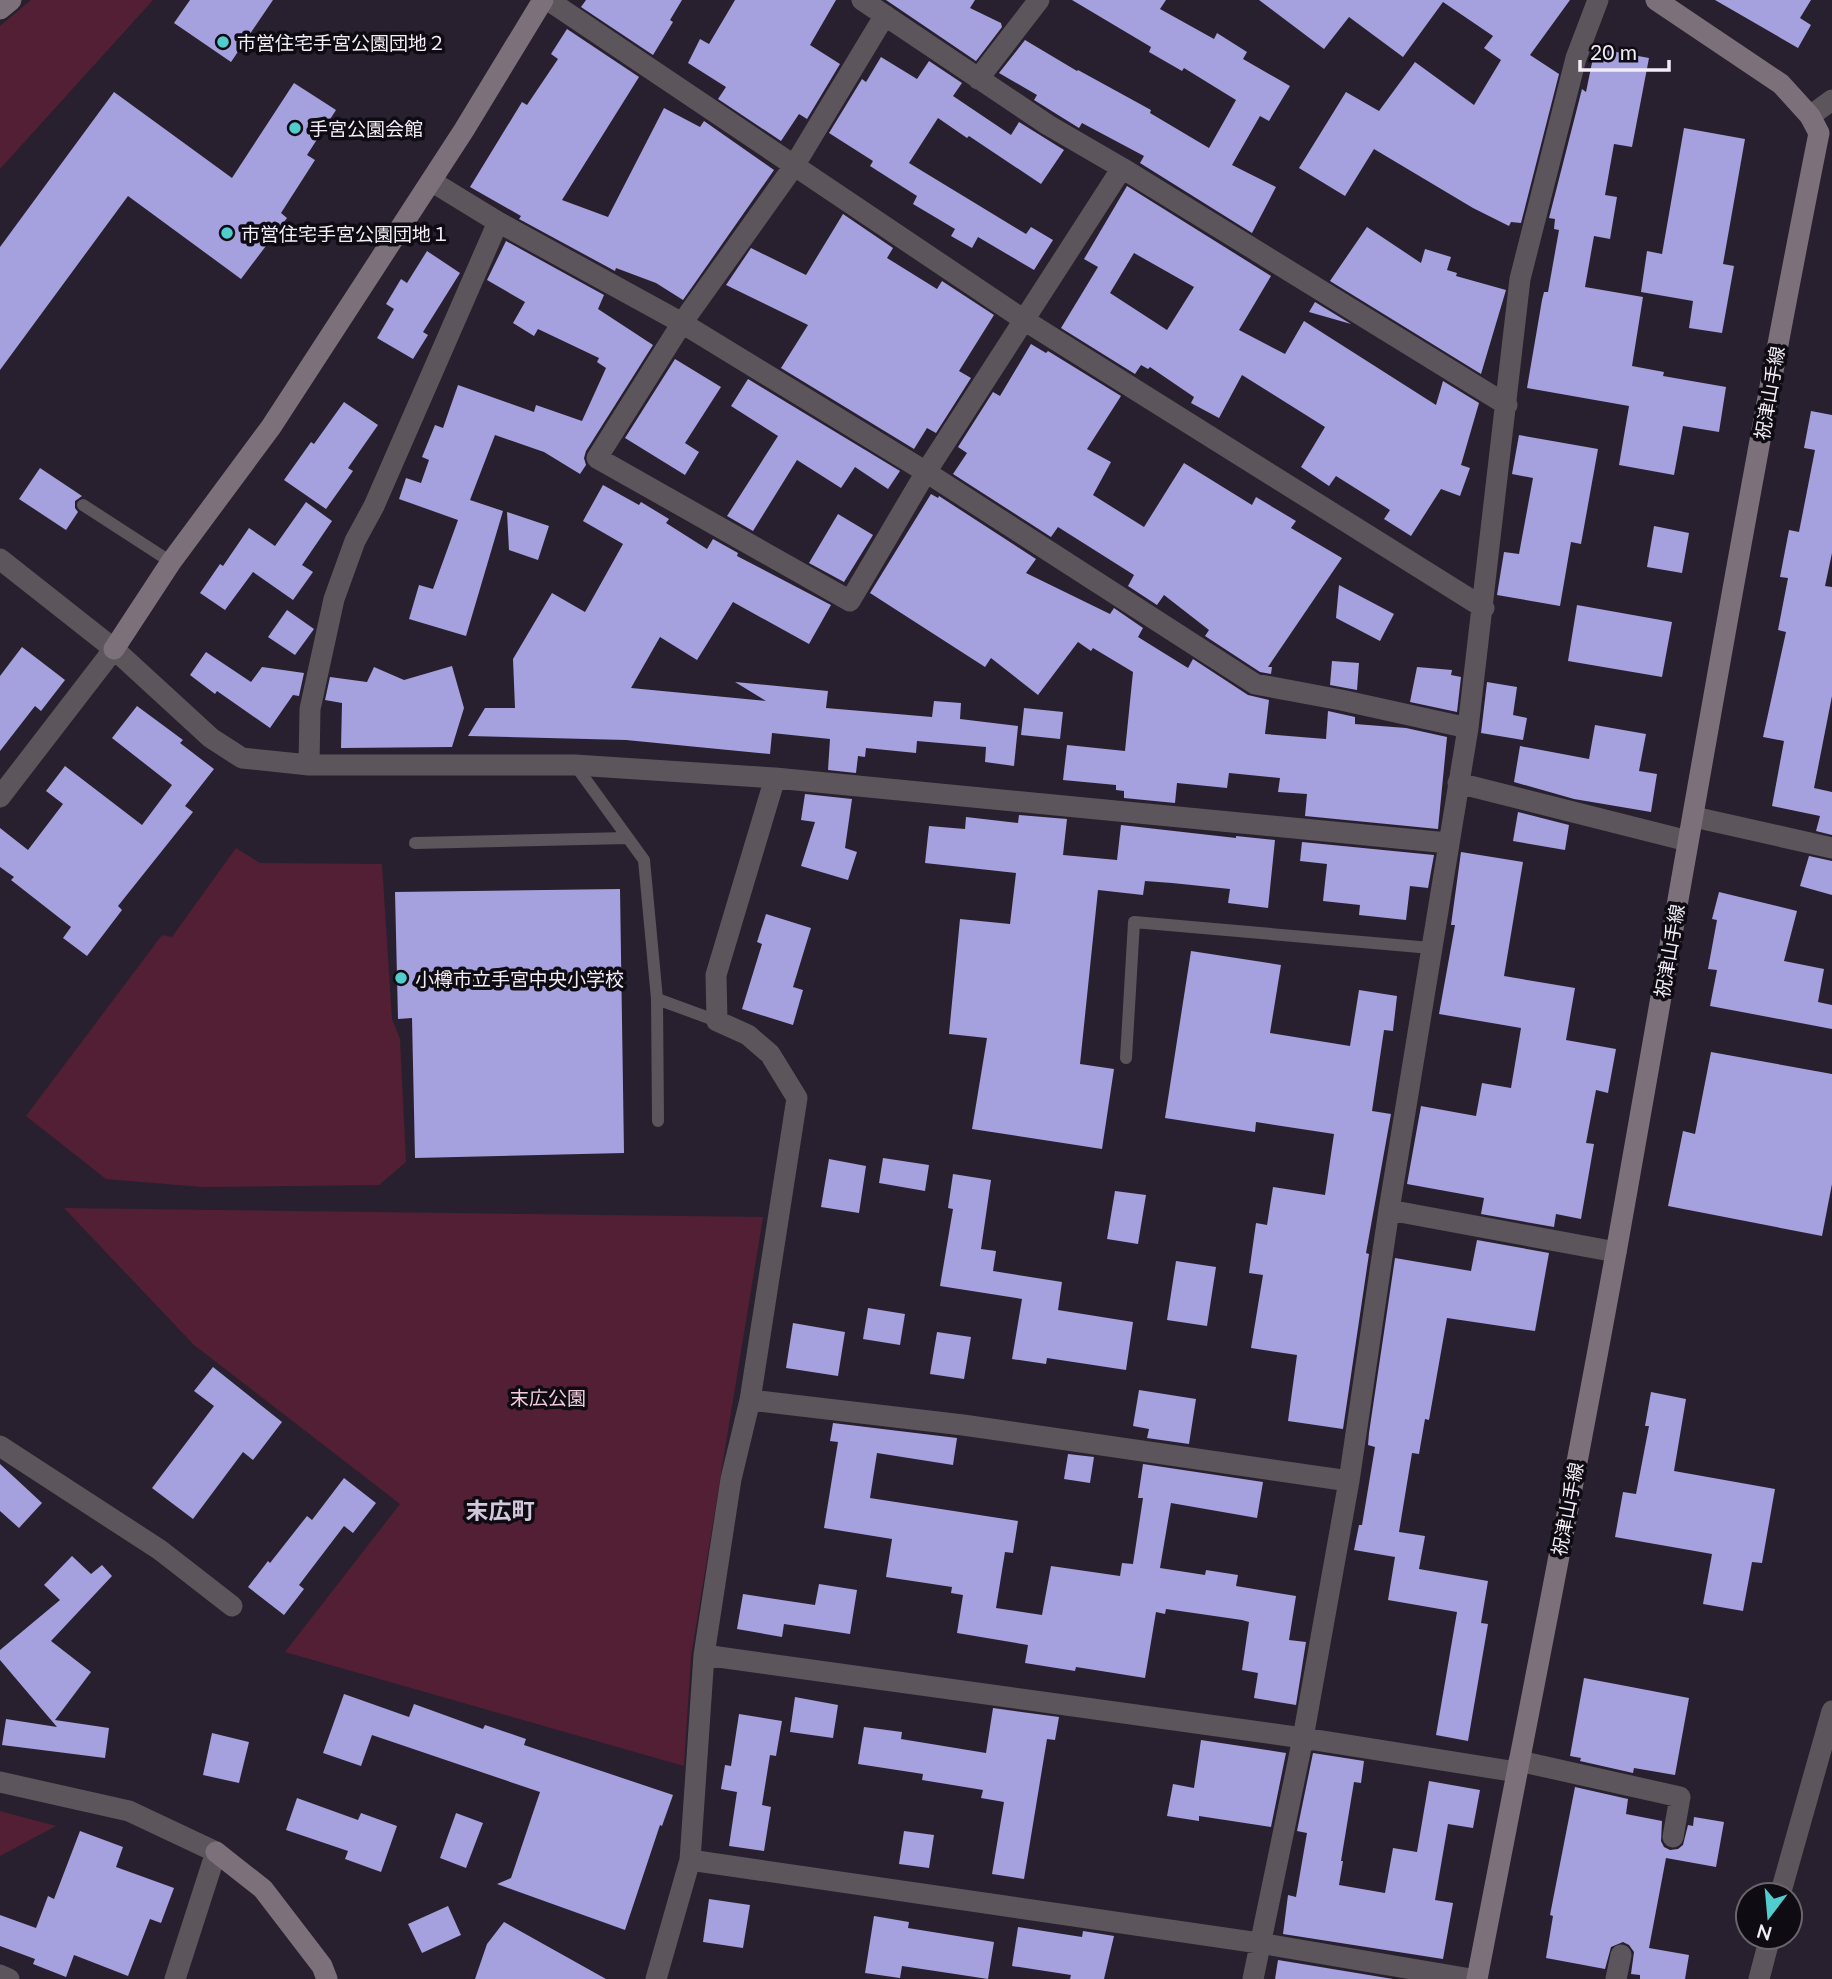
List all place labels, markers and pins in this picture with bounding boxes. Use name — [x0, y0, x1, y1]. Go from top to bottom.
place label: 市営住宅手宮公園団地２ — [237, 31, 446, 54]
marker: 市営住宅手宮公園団地２ — [215, 34, 231, 50]
place label: 手宮公園会館 — [309, 117, 423, 140]
marker: 手宮公園会館 — [287, 120, 303, 136]
place label: 市営住宅手宮公園団地１ — [241, 222, 450, 245]
marker: 市営住宅手宮公園団地１ — [219, 225, 235, 241]
place label: 小樽市立手宮中央小学校 — [415, 967, 624, 990]
marker: 小樽市立手宮中央小学校 — [393, 970, 409, 986]

